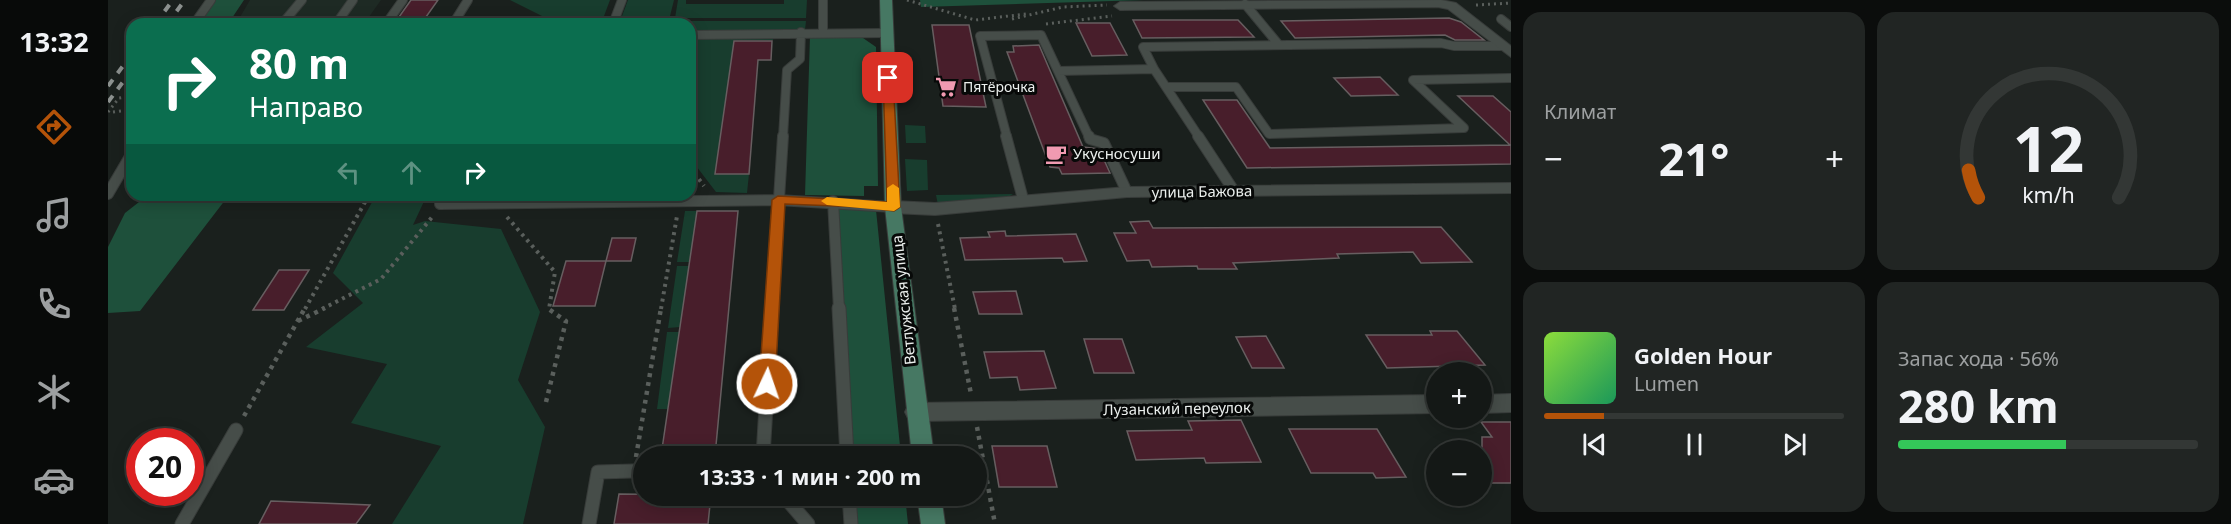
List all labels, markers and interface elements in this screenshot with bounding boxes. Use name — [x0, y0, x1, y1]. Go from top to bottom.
text: 13:32 — [19, 23, 89, 60]
text: 80 m — [249, 34, 349, 91]
icon: right — [150, 42, 228, 120]
pin — [862, 52, 913, 103]
icon: arrive — [871, 61, 904, 94]
supermarket icon: Пятёрочка — [934, 75, 958, 99]
place label: Пятёрочка — [963, 77, 1035, 96]
text: Направо — [249, 88, 363, 125]
text: Климат — [1544, 98, 1616, 125]
text: 12 — [2012, 105, 2084, 190]
icon: directions — [33, 106, 75, 148]
text: 21° — [1659, 128, 1729, 189]
text: − — [1544, 136, 1563, 181]
text: + — [1825, 136, 1844, 181]
cafe icon: Укусносуши — [1044, 142, 1068, 166]
place label: Укусносуши — [1073, 143, 1161, 163]
icon: left — [332, 156, 365, 189]
icon: ahead — [395, 156, 428, 189]
icon: right — [458, 156, 491, 189]
street label: улица Бажова — [1152, 180, 1252, 202]
text: km/h — [2022, 180, 2074, 209]
icon: music — [33, 194, 75, 236]
street label: Ветлужская улица — [886, 234, 920, 366]
icon: phone — [33, 283, 75, 325]
text: Golden Hour — [1634, 340, 1772, 370]
text: Запас хода · 56% — [1898, 345, 2059, 372]
position arrow — [735, 352, 799, 416]
map controls — [1426, 362, 1492, 506]
button: + — [1426, 362, 1492, 428]
text: Lumen — [1634, 370, 1699, 397]
icon: climate — [33, 371, 75, 413]
text: 280 km — [1898, 375, 2059, 436]
street label: Лузанский переулок — [1103, 397, 1251, 419]
speed limit sign: 20 — [126, 428, 204, 506]
icon: previous — [1578, 428, 1611, 461]
icon: pause — [1678, 428, 1711, 461]
icon: next — [1778, 428, 1811, 461]
button: − — [1426, 440, 1492, 506]
icon: car — [33, 459, 75, 501]
text: 13:33 · 1 мин · 200 m — [699, 461, 921, 491]

